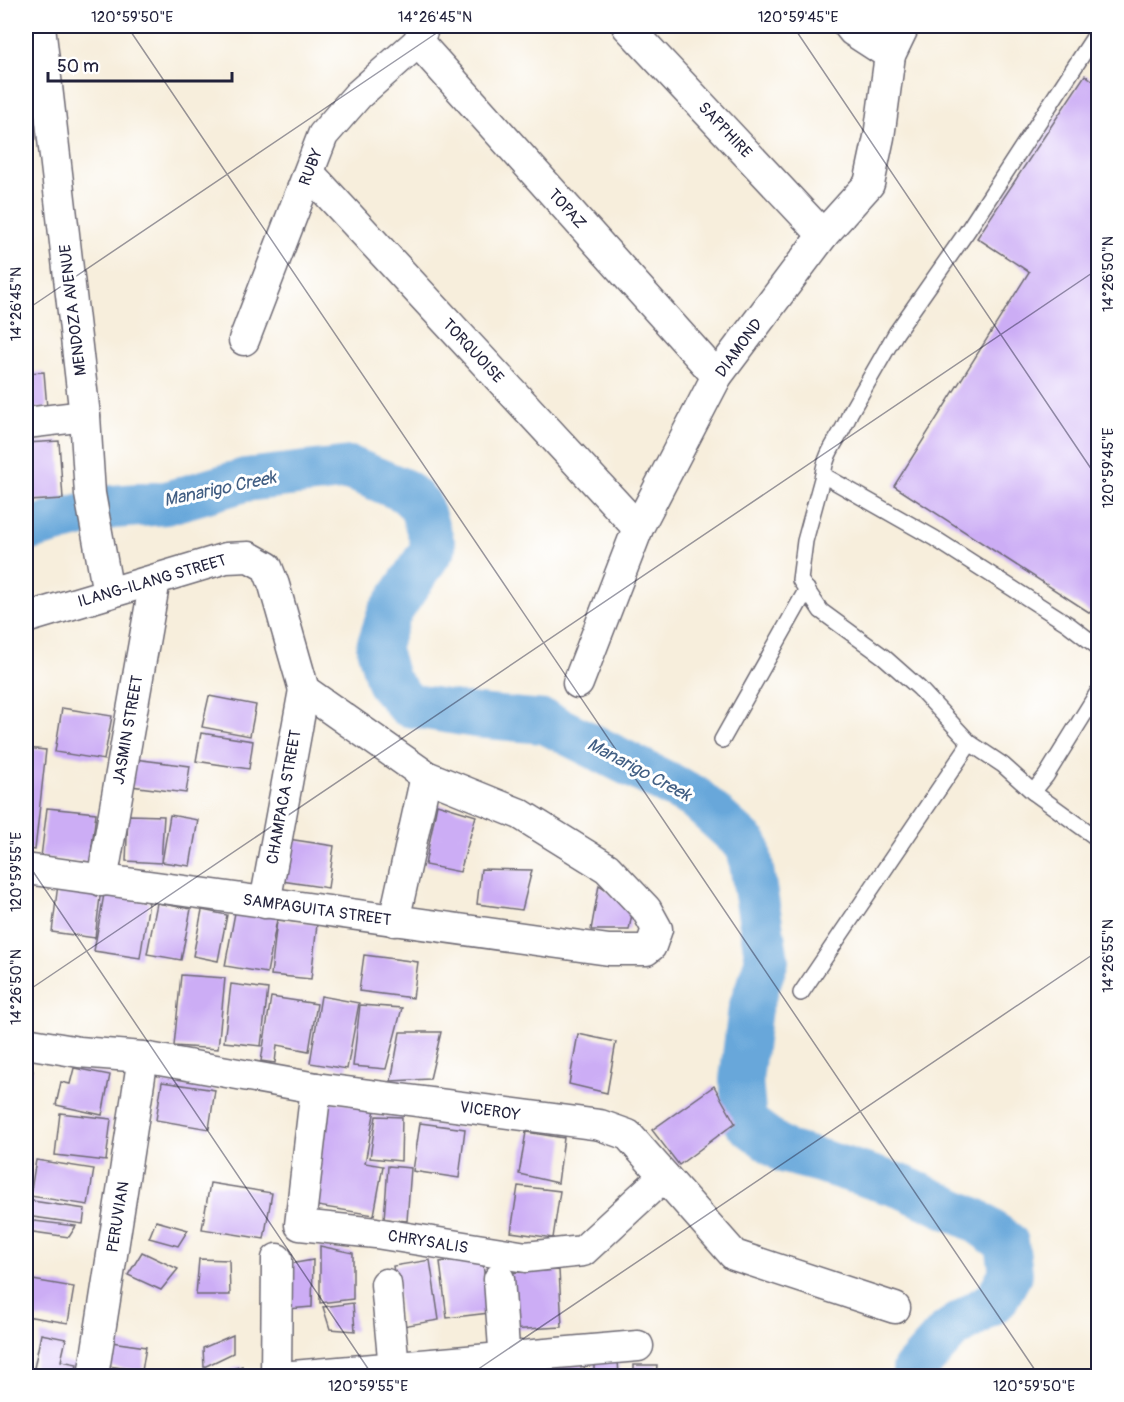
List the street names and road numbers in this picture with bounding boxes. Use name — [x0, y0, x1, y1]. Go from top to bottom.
street label: SAPPHIRE — [694, 98, 756, 162]
street label: RUBY — [295, 146, 327, 188]
street label: TOPAZ — [544, 185, 590, 233]
street label: MENDOZA AVENUE — [55, 243, 91, 377]
street label: TORQUOISE — [438, 315, 508, 387]
street label: DIAMOND — [711, 315, 767, 381]
street label: ILANG-ILANG STREET — [75, 550, 229, 612]
street label: JASMIN STREET — [109, 674, 147, 786]
street label: CHAMPACA STREET — [262, 728, 306, 866]
street label: SAMPAGUITA STREET — [242, 890, 393, 930]
street label: VICEROY — [458, 1097, 522, 1125]
street label: PERUVIAN — [102, 1180, 134, 1254]
street label: CHRYSALIS — [386, 1226, 470, 1258]

